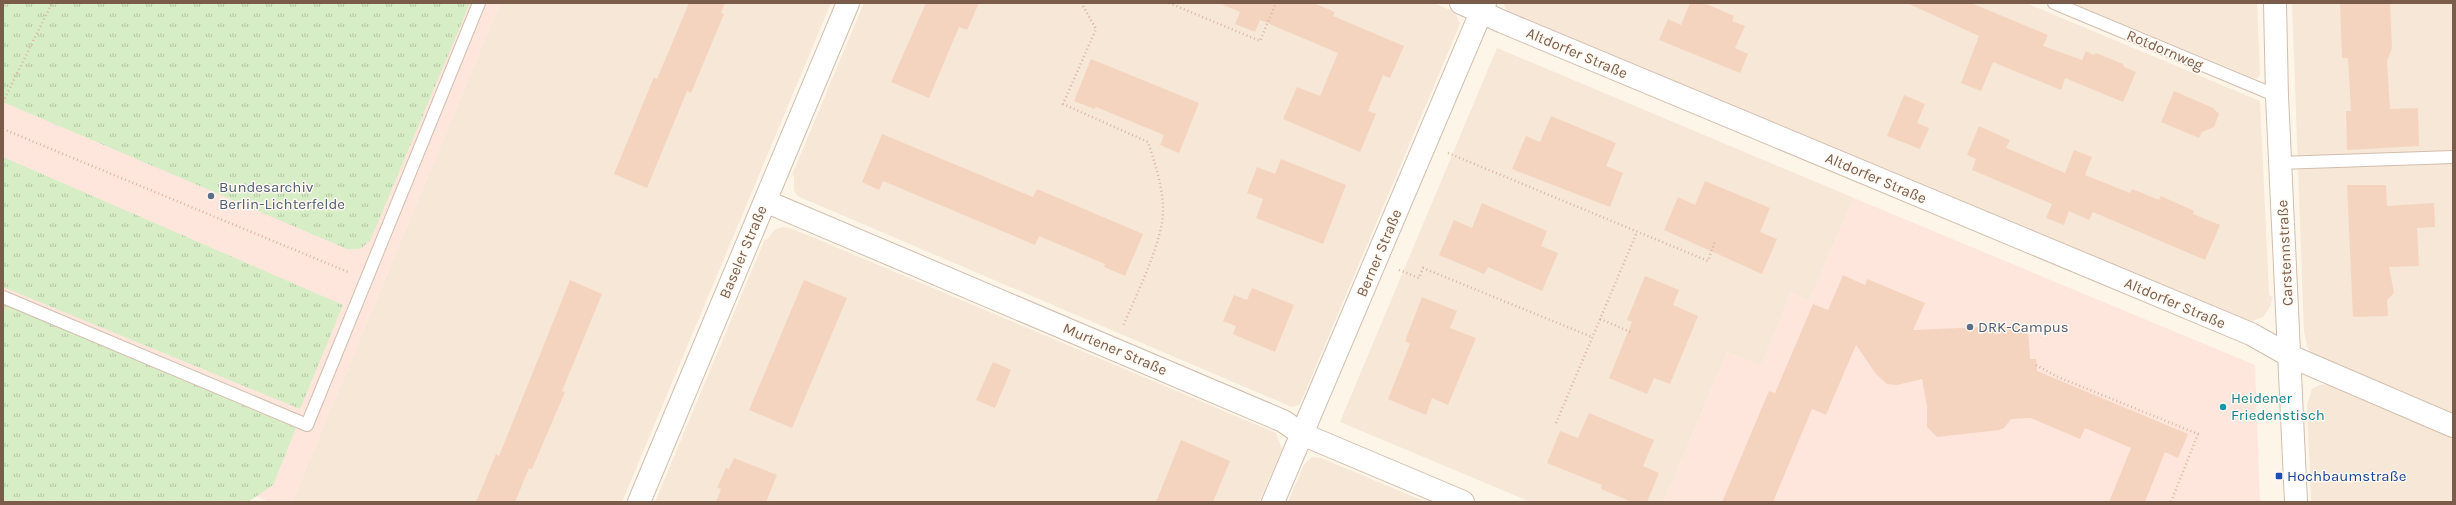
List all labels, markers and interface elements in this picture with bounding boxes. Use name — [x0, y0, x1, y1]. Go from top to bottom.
street label: Altdorfer Straße — [1524, 24, 1630, 82]
street label: Rotdornweg — [2124, 26, 2207, 74]
street label: Altdorfer Straße — [1823, 149, 1929, 207]
place label: Bundesarchiv Berlin-Lichterfelde — [219, 178, 345, 213]
marker: Bundesarchiv Berlin-Lichterfelde — [206, 191, 216, 201]
street label: Carstennstraße — [2273, 199, 2297, 307]
street label: Baseler Straße — [715, 203, 771, 301]
street label: Berner Straße — [1352, 206, 1406, 300]
street label: Altdorfer Straße — [2122, 274, 2228, 332]
place label: DRK-Campus — [1978, 318, 2069, 336]
street label: Murtener Straße — [1060, 319, 1170, 379]
marker: DRK-Campus — [1965, 322, 1975, 332]
place label: Heidener Friedenstisch — [2231, 389, 2325, 424]
marker: Heidener Friedenstisch — [2218, 402, 2228, 412]
place label: Hochbaumstraße — [2287, 467, 2406, 485]
marker: Hochbaumstraße — [2274, 471, 2284, 481]

